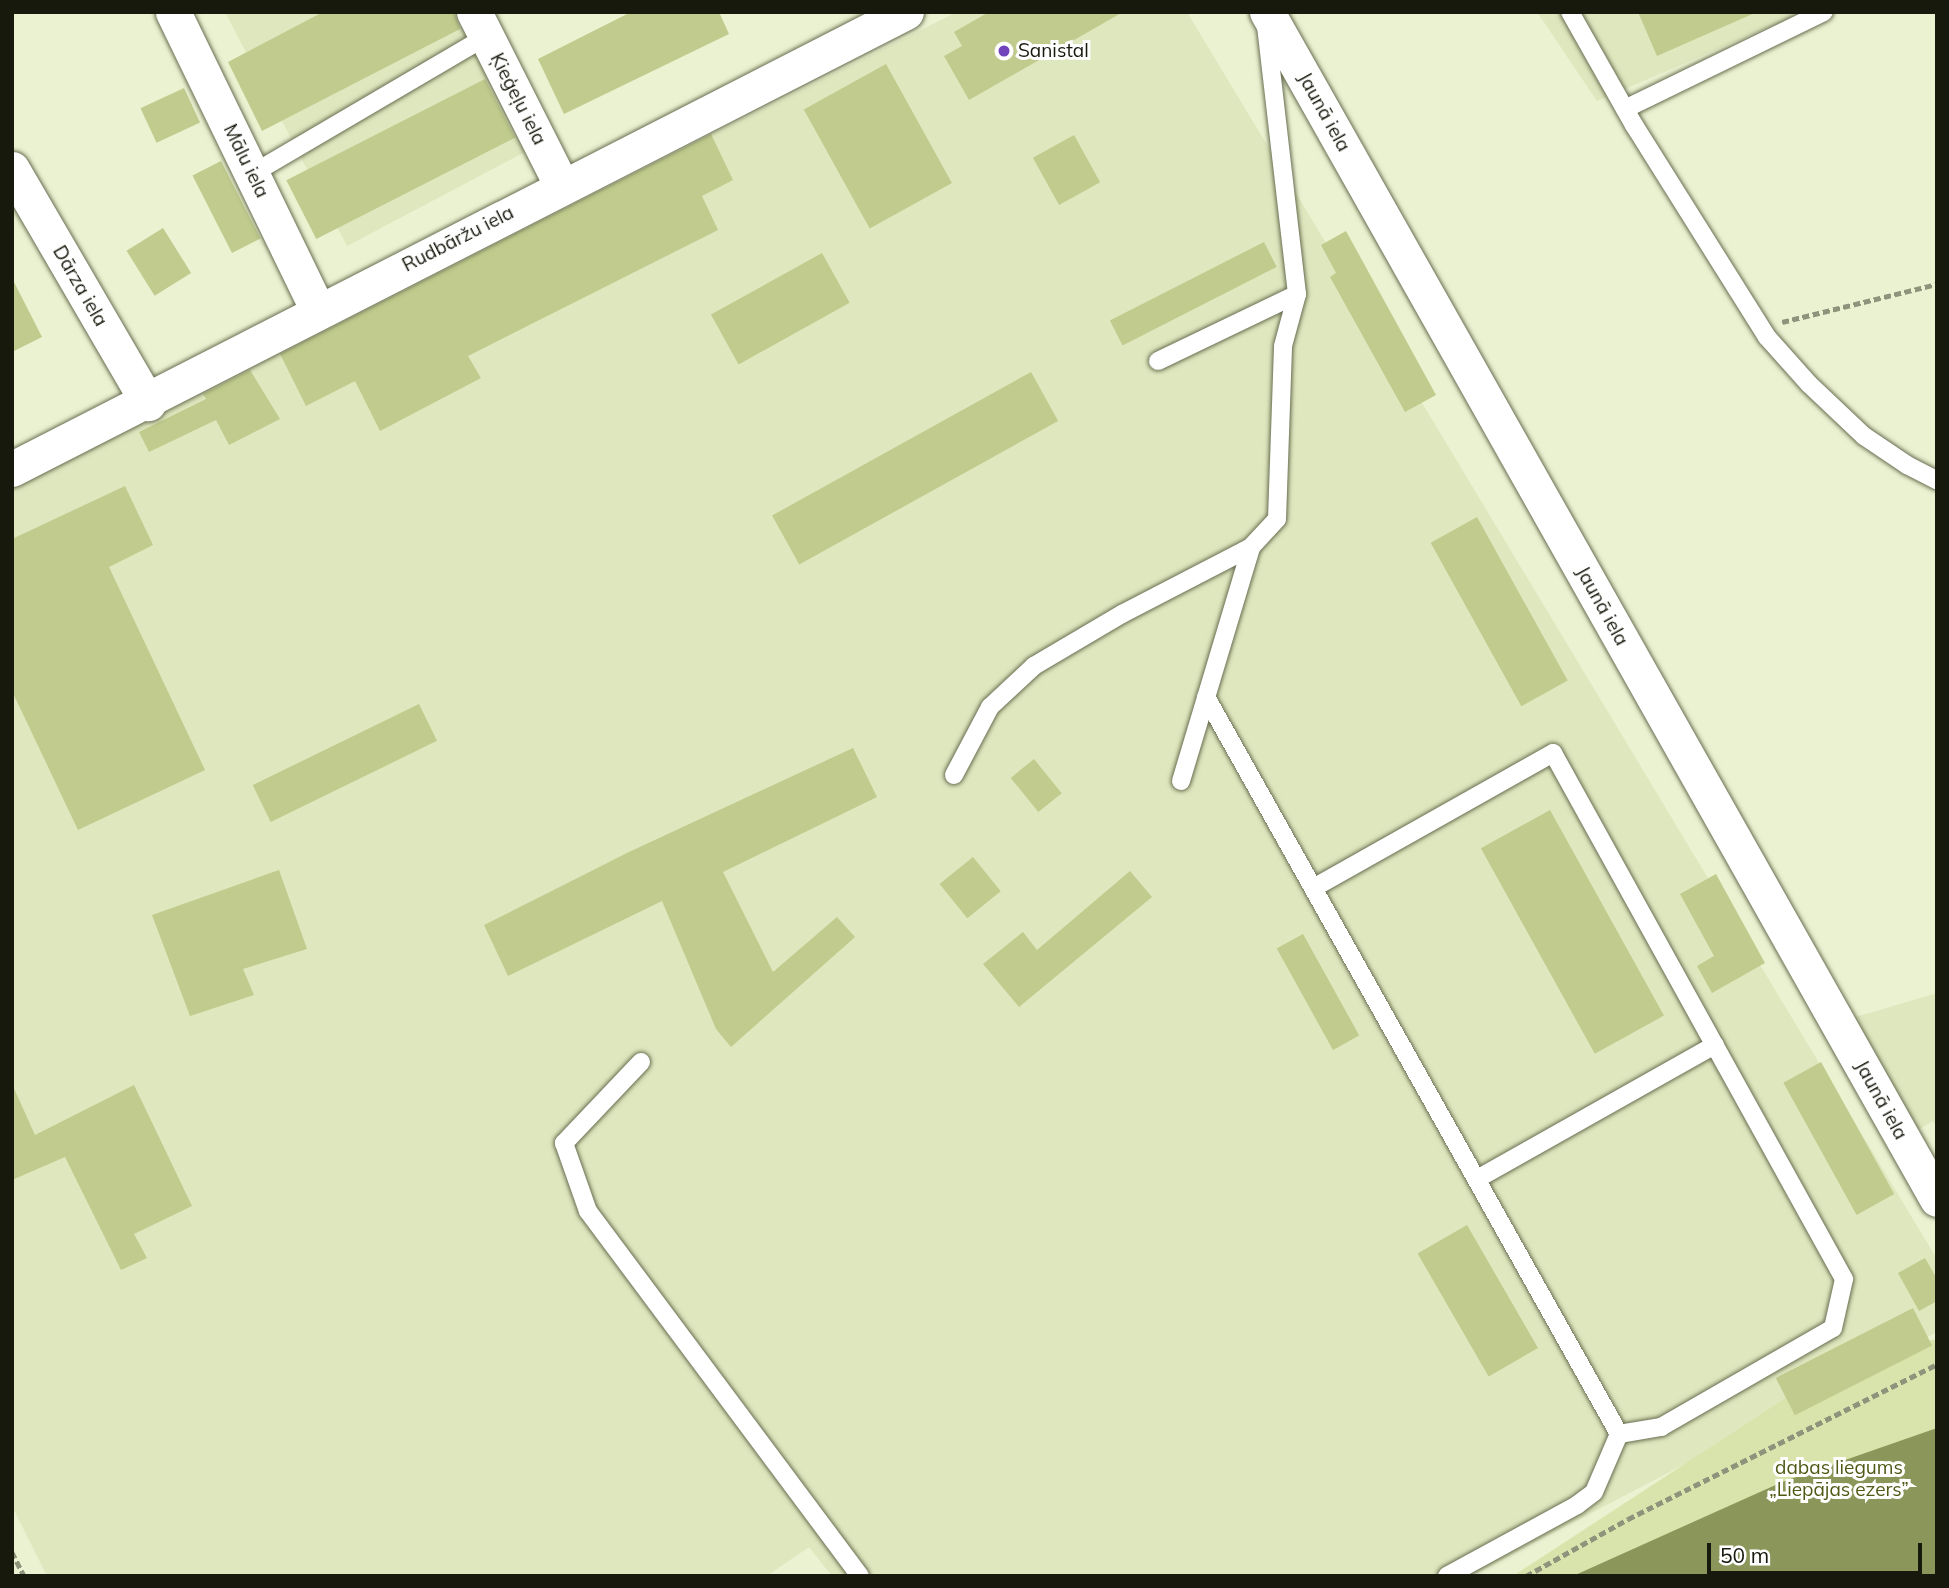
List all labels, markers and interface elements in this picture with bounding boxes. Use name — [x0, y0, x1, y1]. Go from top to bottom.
place label: Sanistal — [1018, 40, 1089, 62]
marker: Sanistal — [996, 43, 1012, 59]
street label: Ķieģeļu iela — [485, 49, 551, 149]
street label: Jaunā iela — [1293, 68, 1355, 156]
street label: Mālu iela — [218, 121, 274, 201]
street label: Rudbāržu iela — [399, 201, 517, 277]
street label: Dārza iela — [48, 242, 112, 330]
street label: Jaunā iela — [1571, 562, 1633, 650]
street label: Jaunā iela — [1850, 1056, 1912, 1144]
park label: dabas liegums „Liepājas ezers” — [1769, 1457, 1909, 1501]
scale bar — [1711, 1528, 1926, 1572]
text: 50 m — [1720, 1542, 1769, 1568]

